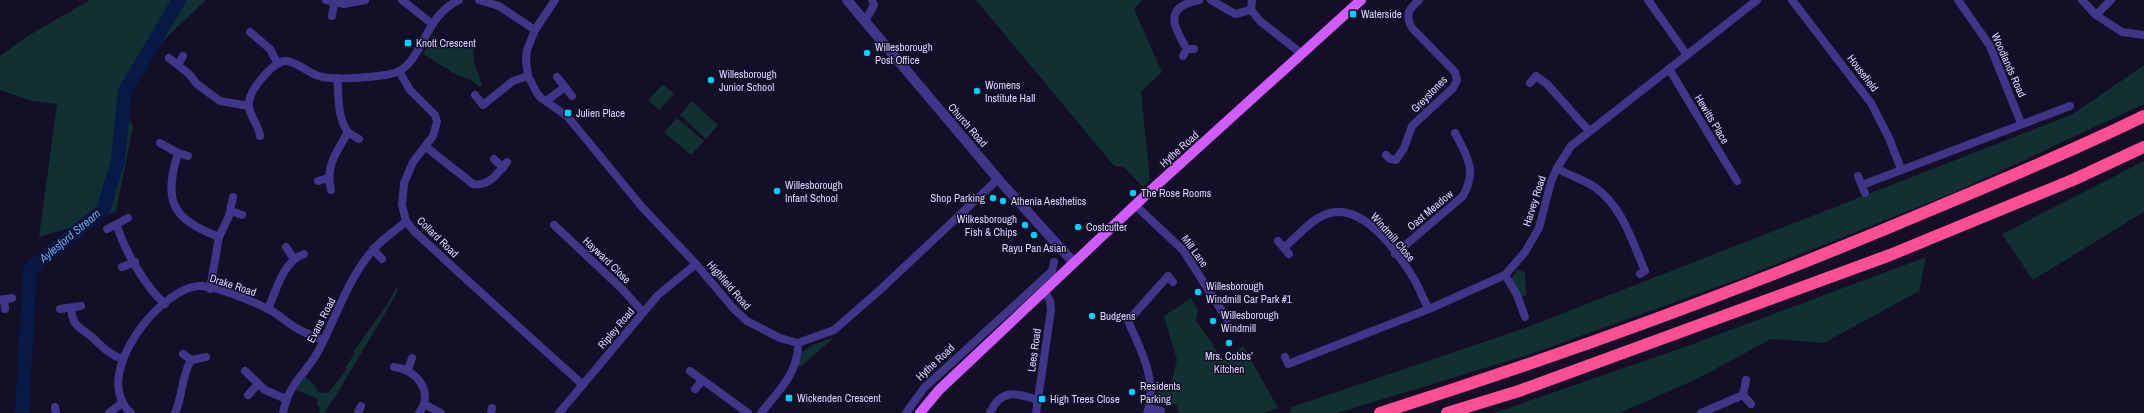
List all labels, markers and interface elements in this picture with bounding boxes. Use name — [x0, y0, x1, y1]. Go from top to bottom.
place label: Waterside — [1361, 7, 1402, 21]
marker: Waterside — [1348, 9, 1358, 19]
street label: Woodlands Road — [1989, 31, 2029, 99]
place label: Knott Crescent — [416, 36, 476, 50]
marker: Knott Crescent — [403, 38, 413, 48]
place label: Willesborough Post Office — [875, 40, 933, 67]
marker: Willesborough Post Office — [862, 48, 872, 58]
street label: Housefield — [1844, 52, 1882, 94]
place label: Willesborough Junior School — [719, 67, 777, 94]
street label: Greystones — [1408, 72, 1450, 115]
marker: Willesborough Junior School — [706, 75, 716, 85]
place label: Womens Institute Hall — [985, 78, 1035, 105]
marker: Womens Institute Hall — [972, 86, 982, 96]
street label: Hewitts Place — [1692, 92, 1732, 146]
street label: Church Road — [945, 100, 991, 150]
place label: Julien Place — [576, 106, 625, 120]
marker: Julien Place — [563, 108, 573, 118]
street label: Hythe Road — [1157, 128, 1201, 170]
street label: Harvey Road — [1519, 174, 1549, 228]
place label: Willesborough Infant School — [785, 178, 843, 205]
marker: Willesborough Infant School — [772, 186, 782, 196]
place label: The Rose Rooms — [1141, 186, 1212, 200]
street label: Oast Meadow — [1404, 186, 1456, 233]
marker: The Rose Rooms — [1128, 188, 1138, 198]
place label: Shop Parking — [930, 191, 985, 205]
marker: Shop Parking — [988, 193, 998, 203]
place label: Athenia Aesthetics — [1010, 194, 1087, 208]
marker: Athenia Aesthetics — [998, 196, 1008, 206]
water label: Aylesford Stream — [35, 206, 104, 267]
street label: Windmill Close — [1368, 210, 1418, 264]
place label: Wilkesborough Fish & Chips — [957, 212, 1017, 239]
street label: Collard Road — [414, 214, 462, 260]
marker: Wilkesborough Fish & Chips — [1020, 220, 1030, 230]
place label: Costcutter — [1086, 220, 1127, 234]
marker: Costcutter — [1073, 222, 1083, 232]
marker: Rayu Pan Asian — [1029, 230, 1039, 240]
street label: Mill Lane — [1179, 232, 1211, 270]
street label: Hayward Close — [580, 234, 634, 286]
place label: Rayu Pan Asian — [1002, 241, 1066, 255]
street label: Highfield Road — [704, 258, 754, 312]
street label: Drake Road — [208, 271, 258, 299]
place label: Willesborough Windmill Car Park #1 — [1206, 279, 1292, 306]
marker: Willesborough Windmill Car Park #1 — [1193, 287, 1203, 297]
street label: Evans Road — [304, 295, 338, 345]
street label: Ripley Road — [595, 304, 637, 352]
place label: Willesborough Windmill — [1221, 308, 1279, 335]
place label: Budgens — [1100, 309, 1136, 323]
marker: Budgens — [1087, 311, 1097, 321]
marker: Willesborough Windmill — [1208, 316, 1218, 326]
street label: Lees Road — [1024, 327, 1044, 373]
marker: Mrs. Cobbs’ Kitchen — [1224, 338, 1234, 348]
street label: Hythe Road — [913, 341, 957, 383]
place label: Mrs. Cobbs’ Kitchen — [1205, 349, 1253, 376]
place label: Residents Parking — [1140, 379, 1181, 406]
marker: Residents Parking — [1127, 387, 1137, 397]
place label: Wickenden Crescent — [797, 391, 881, 405]
place label: High Trees Close — [1050, 392, 1120, 406]
marker: Wickenden Crescent — [784, 393, 794, 403]
marker: High Trees Close — [1037, 394, 1047, 404]

